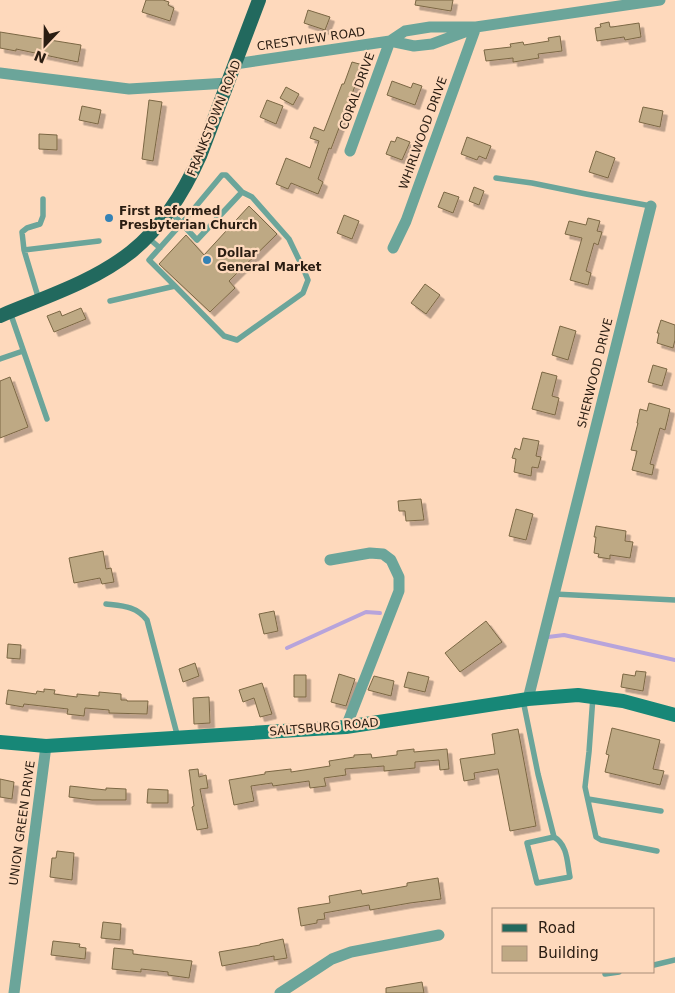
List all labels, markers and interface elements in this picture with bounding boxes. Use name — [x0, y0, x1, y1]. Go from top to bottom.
north arrow — [20, 20, 70, 70]
street label: CRESTVIEW ROAD — [256, 24, 366, 54]
text: N — [32, 47, 49, 67]
street label: CORAL DRIVE — [337, 50, 377, 132]
street label: FRANKSTOWN ROAD — [184, 58, 244, 178]
street label: WHIRLWOOD DRIVE — [396, 75, 450, 191]
place label: First Reformed Presbyterian Church — [119, 204, 258, 232]
marker: First Reformed Presbyterian Church — [103, 212, 115, 224]
place label: Dollar General Market — [217, 246, 322, 274]
marker: Dollar General Market — [201, 254, 213, 266]
street label: SHERWOOD DRIVE — [575, 317, 615, 429]
street label: SALTSBURG ROAD — [269, 715, 379, 739]
street label: UNION GREEN DRIVE — [6, 760, 38, 886]
legend — [492, 908, 655, 973]
text: Road — [538, 919, 576, 937]
text: Building — [538, 944, 599, 962]

